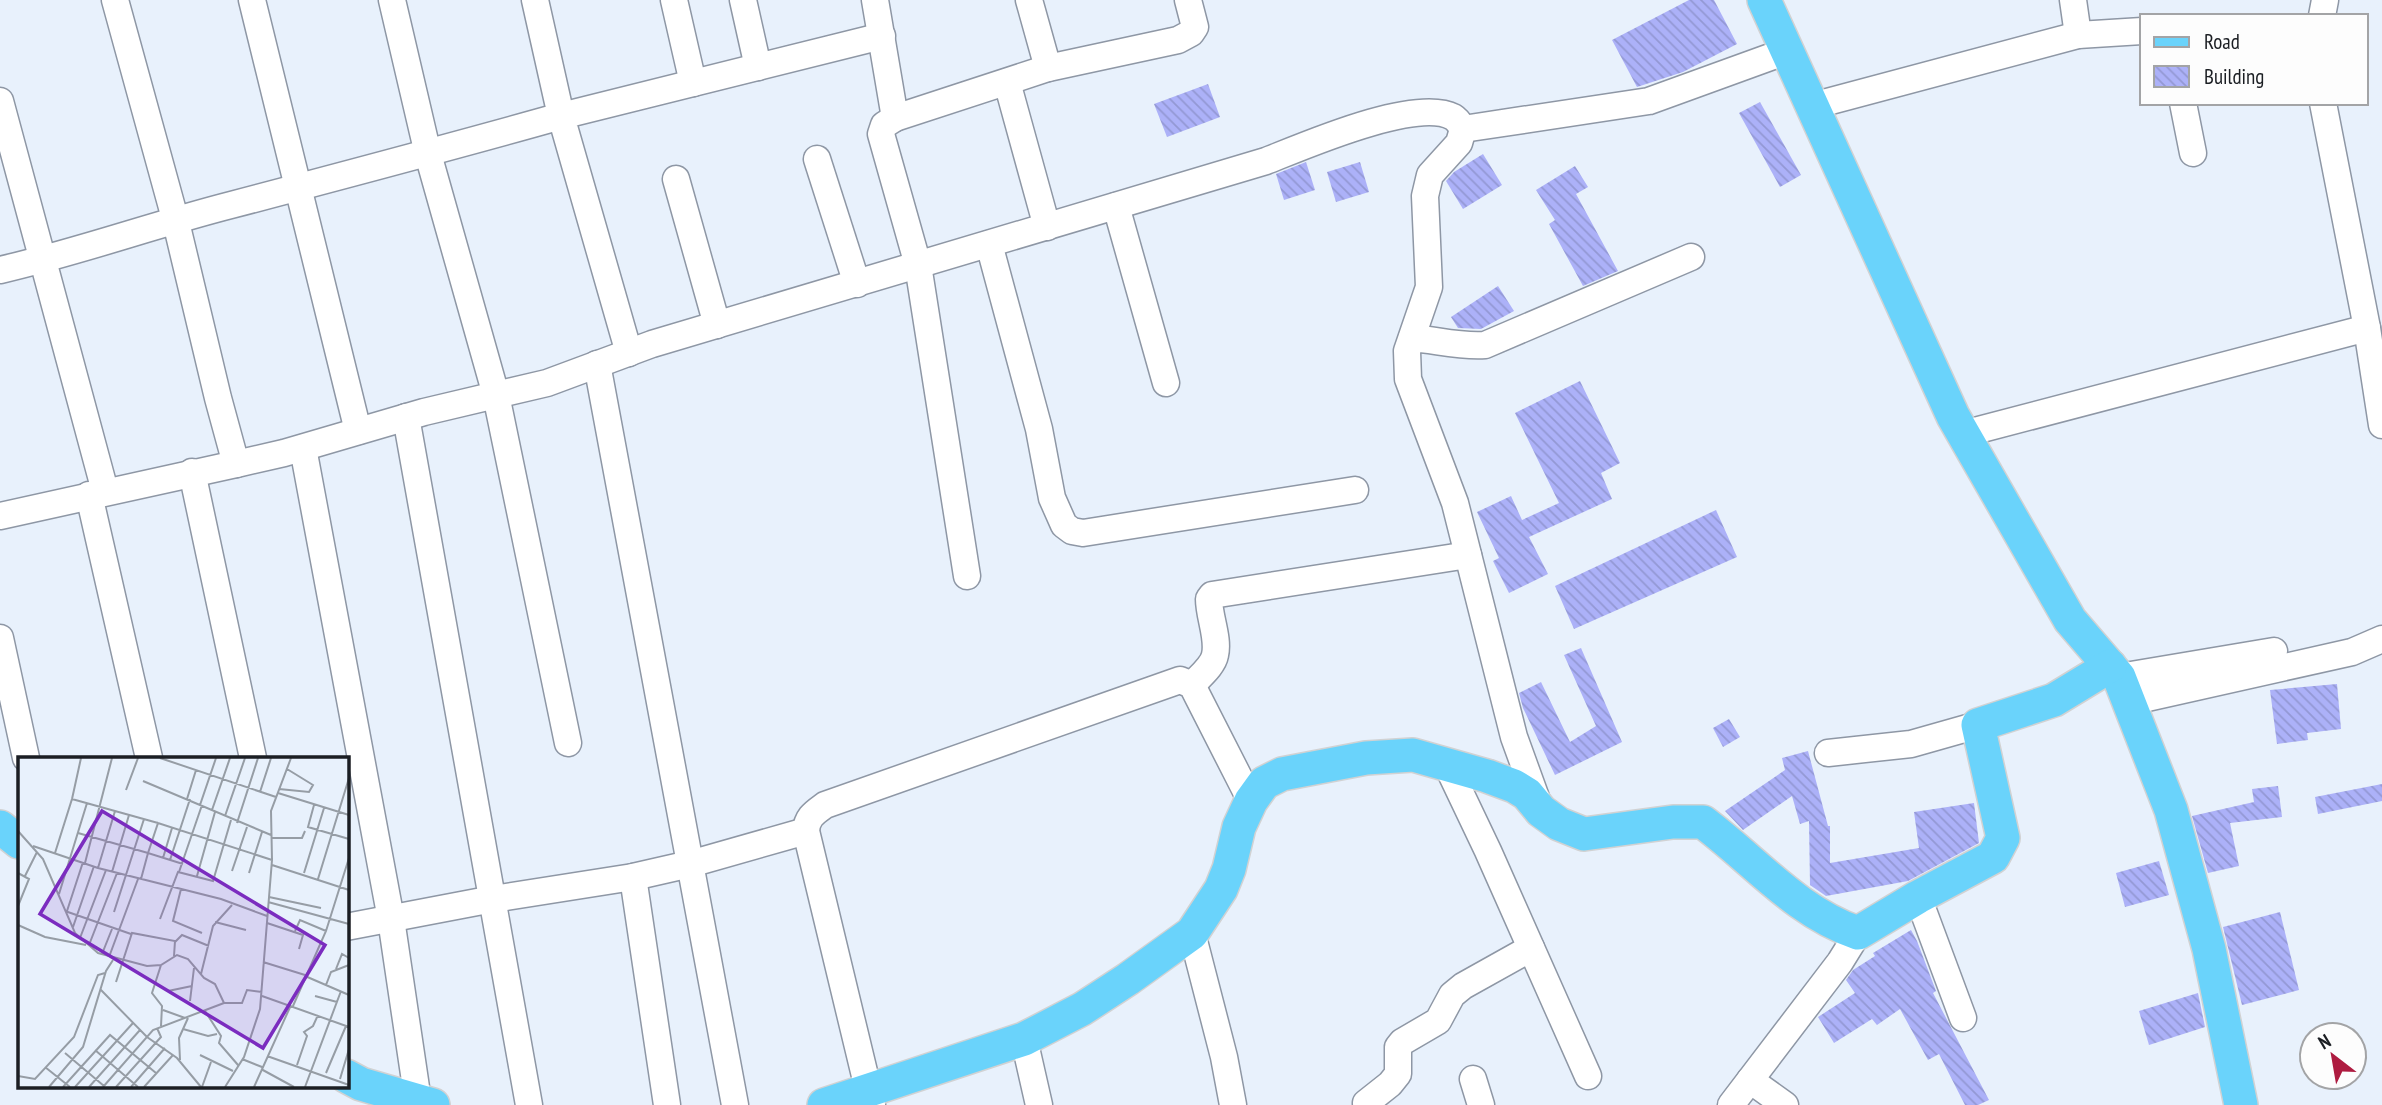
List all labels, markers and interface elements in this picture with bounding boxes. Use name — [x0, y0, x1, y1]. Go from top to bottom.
legend — [2140, 14, 2368, 105]
text: Road — [2204, 28, 2240, 55]
text: Building — [2204, 63, 2264, 90]
inset map — [18, 757, 348, 1088]
north arrow — [2298, 1021, 2368, 1091]
text: N — [2314, 1028, 2335, 1054]

